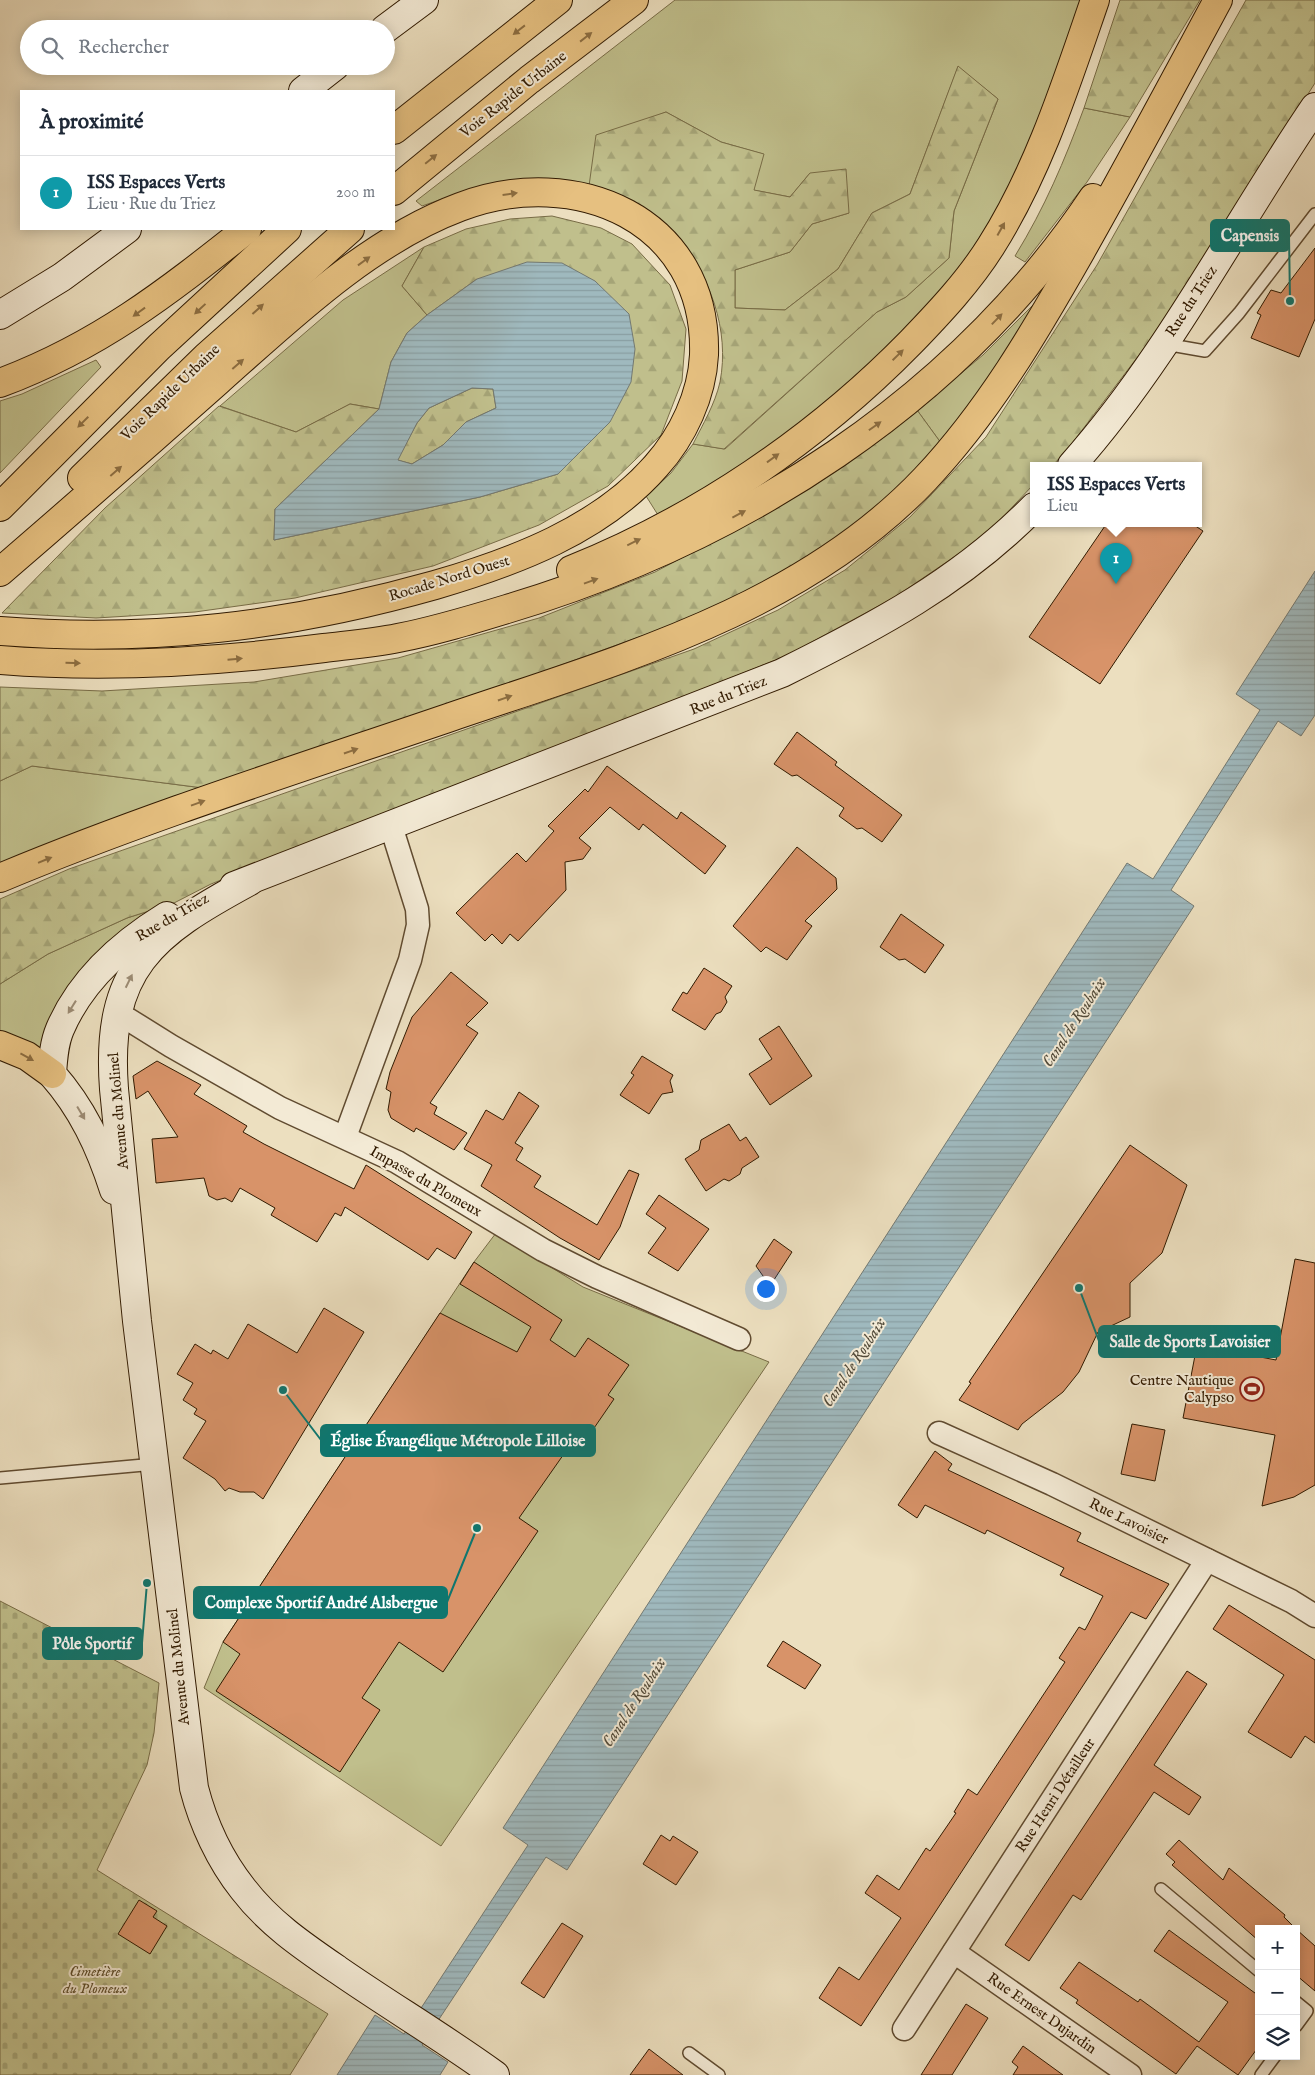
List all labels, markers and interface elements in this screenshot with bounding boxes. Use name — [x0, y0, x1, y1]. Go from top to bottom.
search box — [20, 20, 395, 75]
one-way arrow — [513, 25, 526, 35]
one-way arrow — [579, 31, 592, 42]
icon: search — [38, 34, 66, 62]
text: Rechercher — [78, 36, 169, 60]
street label: Voie Rapide Urbaine — [455, 47, 571, 143]
text: À proximité — [40, 109, 143, 136]
one-way arrow — [424, 154, 437, 165]
text: ISS Espaces Verts — [87, 171, 225, 195]
text: 1 — [53, 183, 59, 203]
text: 200 m — [336, 183, 375, 203]
one-way arrow — [502, 190, 518, 198]
text: Lieu · Rue du Triez — [87, 195, 216, 215]
callout: Capensis — [1211, 220, 1289, 251]
one-way arrow — [996, 223, 1005, 236]
text: Capensis — [1221, 227, 1280, 247]
one-way arrow — [357, 256, 371, 266]
street label: Rue du Triez — [1161, 262, 1222, 341]
one-way arrow — [194, 303, 206, 315]
one-way arrow — [252, 303, 264, 315]
one-way arrow — [133, 306, 146, 317]
one-way arrow — [991, 313, 1003, 325]
street label: Voie Rapide Urbaine — [116, 340, 224, 445]
one-way arrow — [892, 349, 904, 361]
one-way arrow — [231, 358, 243, 370]
one-way arrow — [78, 416, 90, 428]
one-way arrow — [868, 421, 882, 431]
one-way arrow — [766, 453, 780, 463]
popup — [1030, 462, 1202, 527]
one-way arrow — [109, 465, 121, 477]
text: ISS Espaces Verts — [1047, 473, 1185, 497]
text: Lieu — [1047, 497, 1078, 517]
one-way arrow — [731, 510, 746, 518]
one-way arrow — [627, 537, 641, 545]
pin: 1 — [1100, 543, 1132, 584]
street label: Rocade Nord Ouest — [386, 551, 512, 606]
one-way arrow — [584, 577, 599, 585]
one-way arrow — [227, 654, 243, 662]
one-way arrow — [65, 659, 81, 667]
street label: Rue du Triez — [687, 671, 770, 720]
one-way arrow — [498, 694, 513, 702]
one-way arrow — [344, 746, 359, 754]
one-way arrow — [190, 799, 205, 807]
one-way arrow — [38, 855, 52, 863]
street label: Rue du Triez — [132, 889, 212, 946]
one-way arrow — [125, 974, 133, 988]
water label: Canal de Roubaix — [1038, 975, 1111, 1071]
one-way arrow — [67, 1001, 77, 1014]
street label: Avenue du Molinel — [104, 1051, 133, 1171]
one-way arrow — [20, 1053, 34, 1061]
one-way arrow — [76, 1106, 85, 1119]
street label: Impasse du Plomeux — [366, 1142, 486, 1222]
your location — [753, 1276, 779, 1302]
water label: Canal de Roubaix — [818, 1315, 891, 1411]
callout: Salle de Sports Lavoisier — [1099, 1326, 1280, 1357]
text: Salle de Sports Lavoisier — [1110, 1333, 1271, 1353]
place label: Centre Nautique Calypso — [1130, 1371, 1234, 1407]
sports icon: Centre Nautique Calypso — [1239, 1376, 1265, 1402]
callout: Église Évangélique Métropole Lilloise — [321, 1425, 595, 1456]
text: Église Évangélique Métropole Lilloise — [331, 1430, 586, 1452]
street label: Rue Lavoisier — [1086, 1494, 1172, 1549]
callout: Complexe Sportif André Alsbergue — [194, 1587, 447, 1618]
text: Complexe Sportif André Alsbergue — [204, 1594, 438, 1614]
street label: Avenue du Molinel — [163, 1607, 194, 1727]
callout: Pôle Sportif — [43, 1628, 142, 1659]
text: Pôle Sportif — [52, 1635, 135, 1655]
water label: Canal de Roubaix — [598, 1655, 671, 1751]
street label: Rue Henri Détailleur — [1011, 1734, 1100, 1856]
map controls — [1255, 1925, 1300, 2060]
button: + — [1255, 1925, 1300, 1970]
park label: Cimetière du Plomeux — [62, 1962, 128, 1998]
street label: Rue Ernest Dujardin — [983, 1969, 1100, 2058]
button: − — [1255, 1970, 1300, 2015]
button: layers — [1255, 2015, 1300, 2060]

